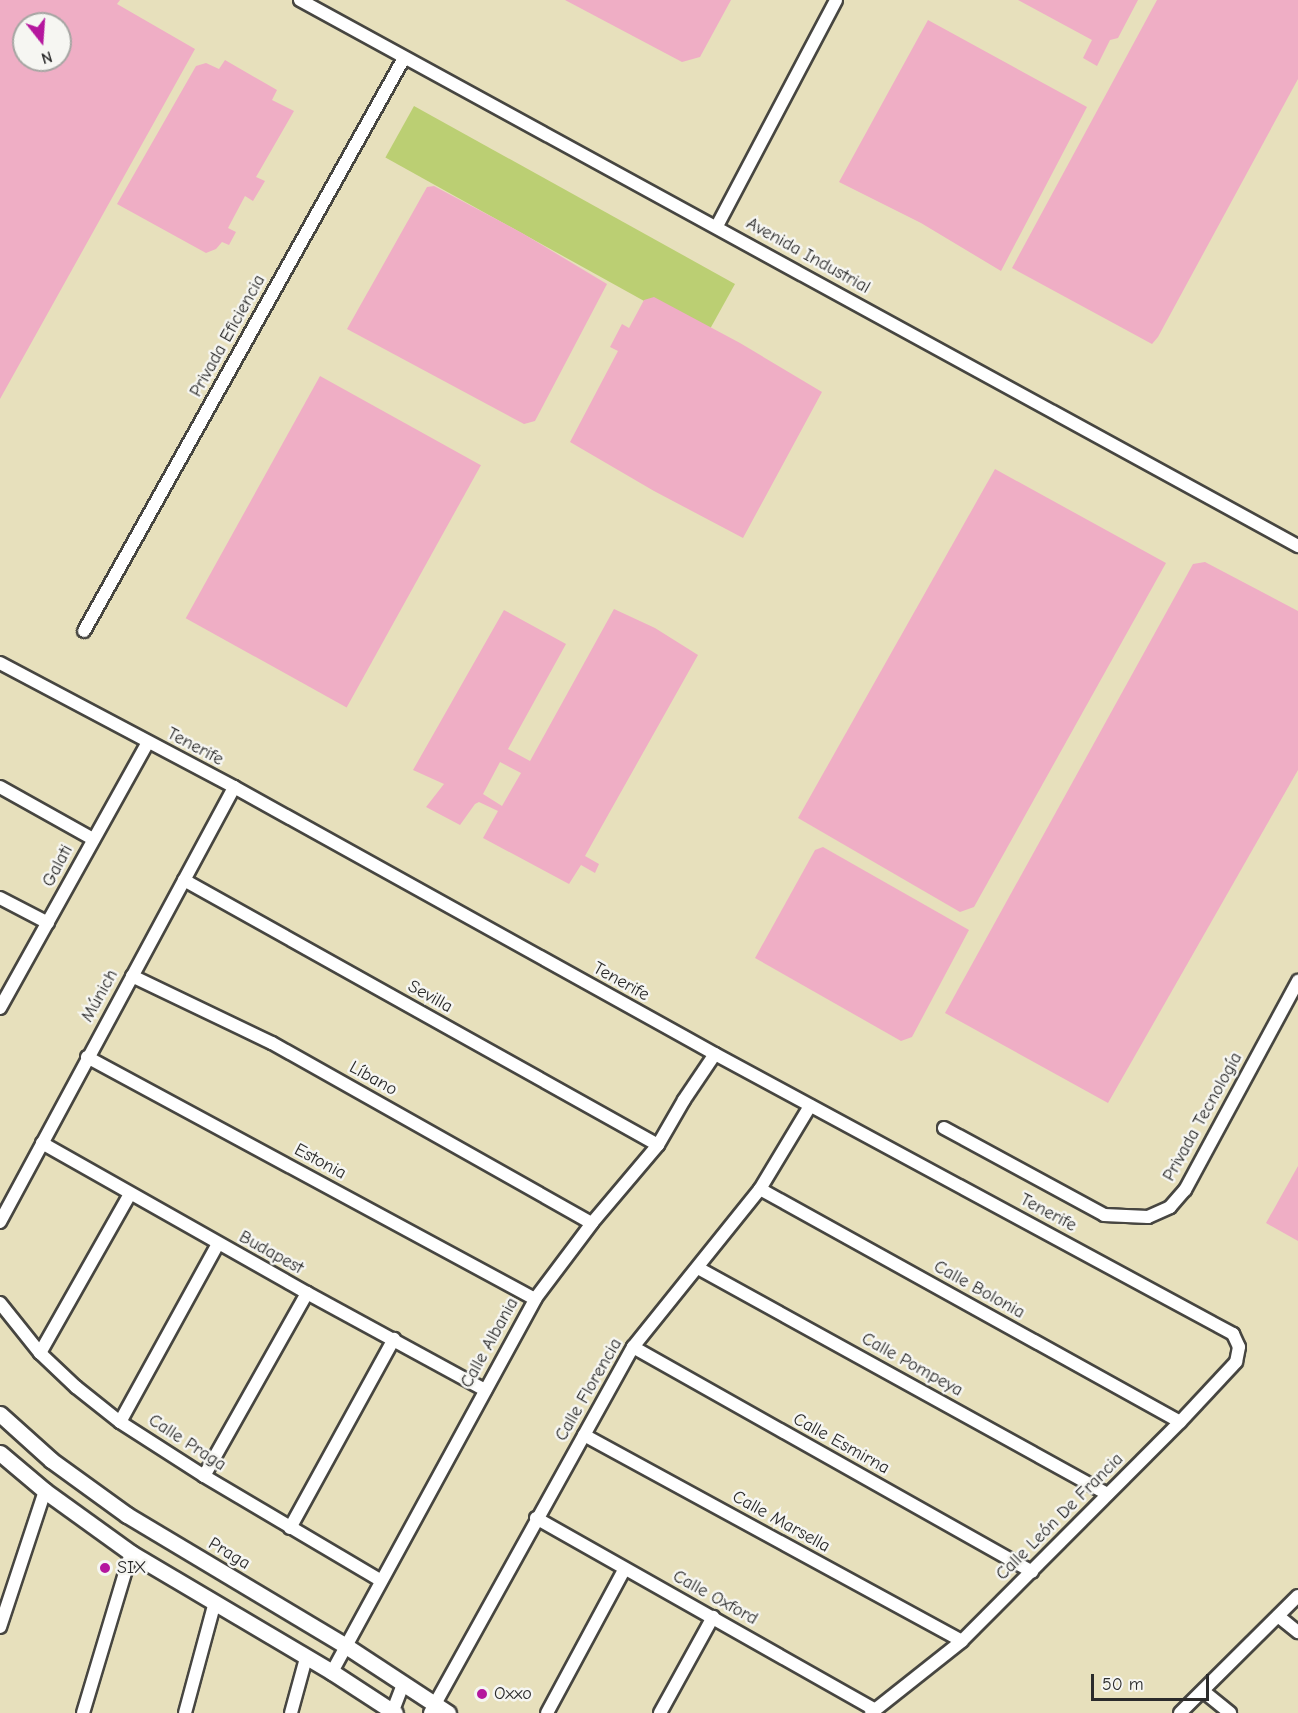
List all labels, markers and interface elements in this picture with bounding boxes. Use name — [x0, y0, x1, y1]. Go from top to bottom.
north arrow — [12, 12, 72, 72]
text: N — [39, 47, 54, 67]
street label: Avenida Industrial — [742, 213, 874, 299]
street label: Privada Eficiencia — [186, 271, 270, 401]
street label: Tenerife — [163, 723, 227, 771]
street label: Galati — [38, 841, 78, 891]
street label: Tenerife — [589, 958, 653, 1006]
street label: Múnich — [77, 966, 123, 1026]
street label: Sevilla — [404, 976, 456, 1018]
street label: Privada Tecnología — [1159, 1049, 1247, 1185]
street label: Líbano — [345, 1057, 401, 1101]
street label: Estonia — [290, 1139, 350, 1185]
street label: Tenerife — [1016, 1189, 1080, 1237]
street label: Budapest — [235, 1226, 307, 1280]
street label: Calle Bolonia — [930, 1256, 1028, 1324]
street label: Calle Albania — [456, 1294, 524, 1392]
street label: Calle Pompeya — [858, 1328, 966, 1402]
street label: Calle Florencia — [551, 1335, 627, 1445]
street label: Calle Esmirna — [789, 1409, 893, 1479]
street label: Calle Praga — [144, 1410, 230, 1476]
street label: Calle León De Francia — [992, 1449, 1128, 1585]
street label: Calle Marsella — [728, 1486, 834, 1558]
street label: Praga — [204, 1533, 254, 1575]
place label: SIX — [117, 1557, 146, 1579]
marker: SIX — [98, 1561, 112, 1575]
street label: Calle Oxford — [669, 1566, 761, 1630]
scale bar — [1094, 1662, 1212, 1700]
text: 50 m — [1102, 1674, 1144, 1695]
place label: Oxxo — [494, 1683, 532, 1705]
marker: Oxxo — [475, 1687, 489, 1701]

